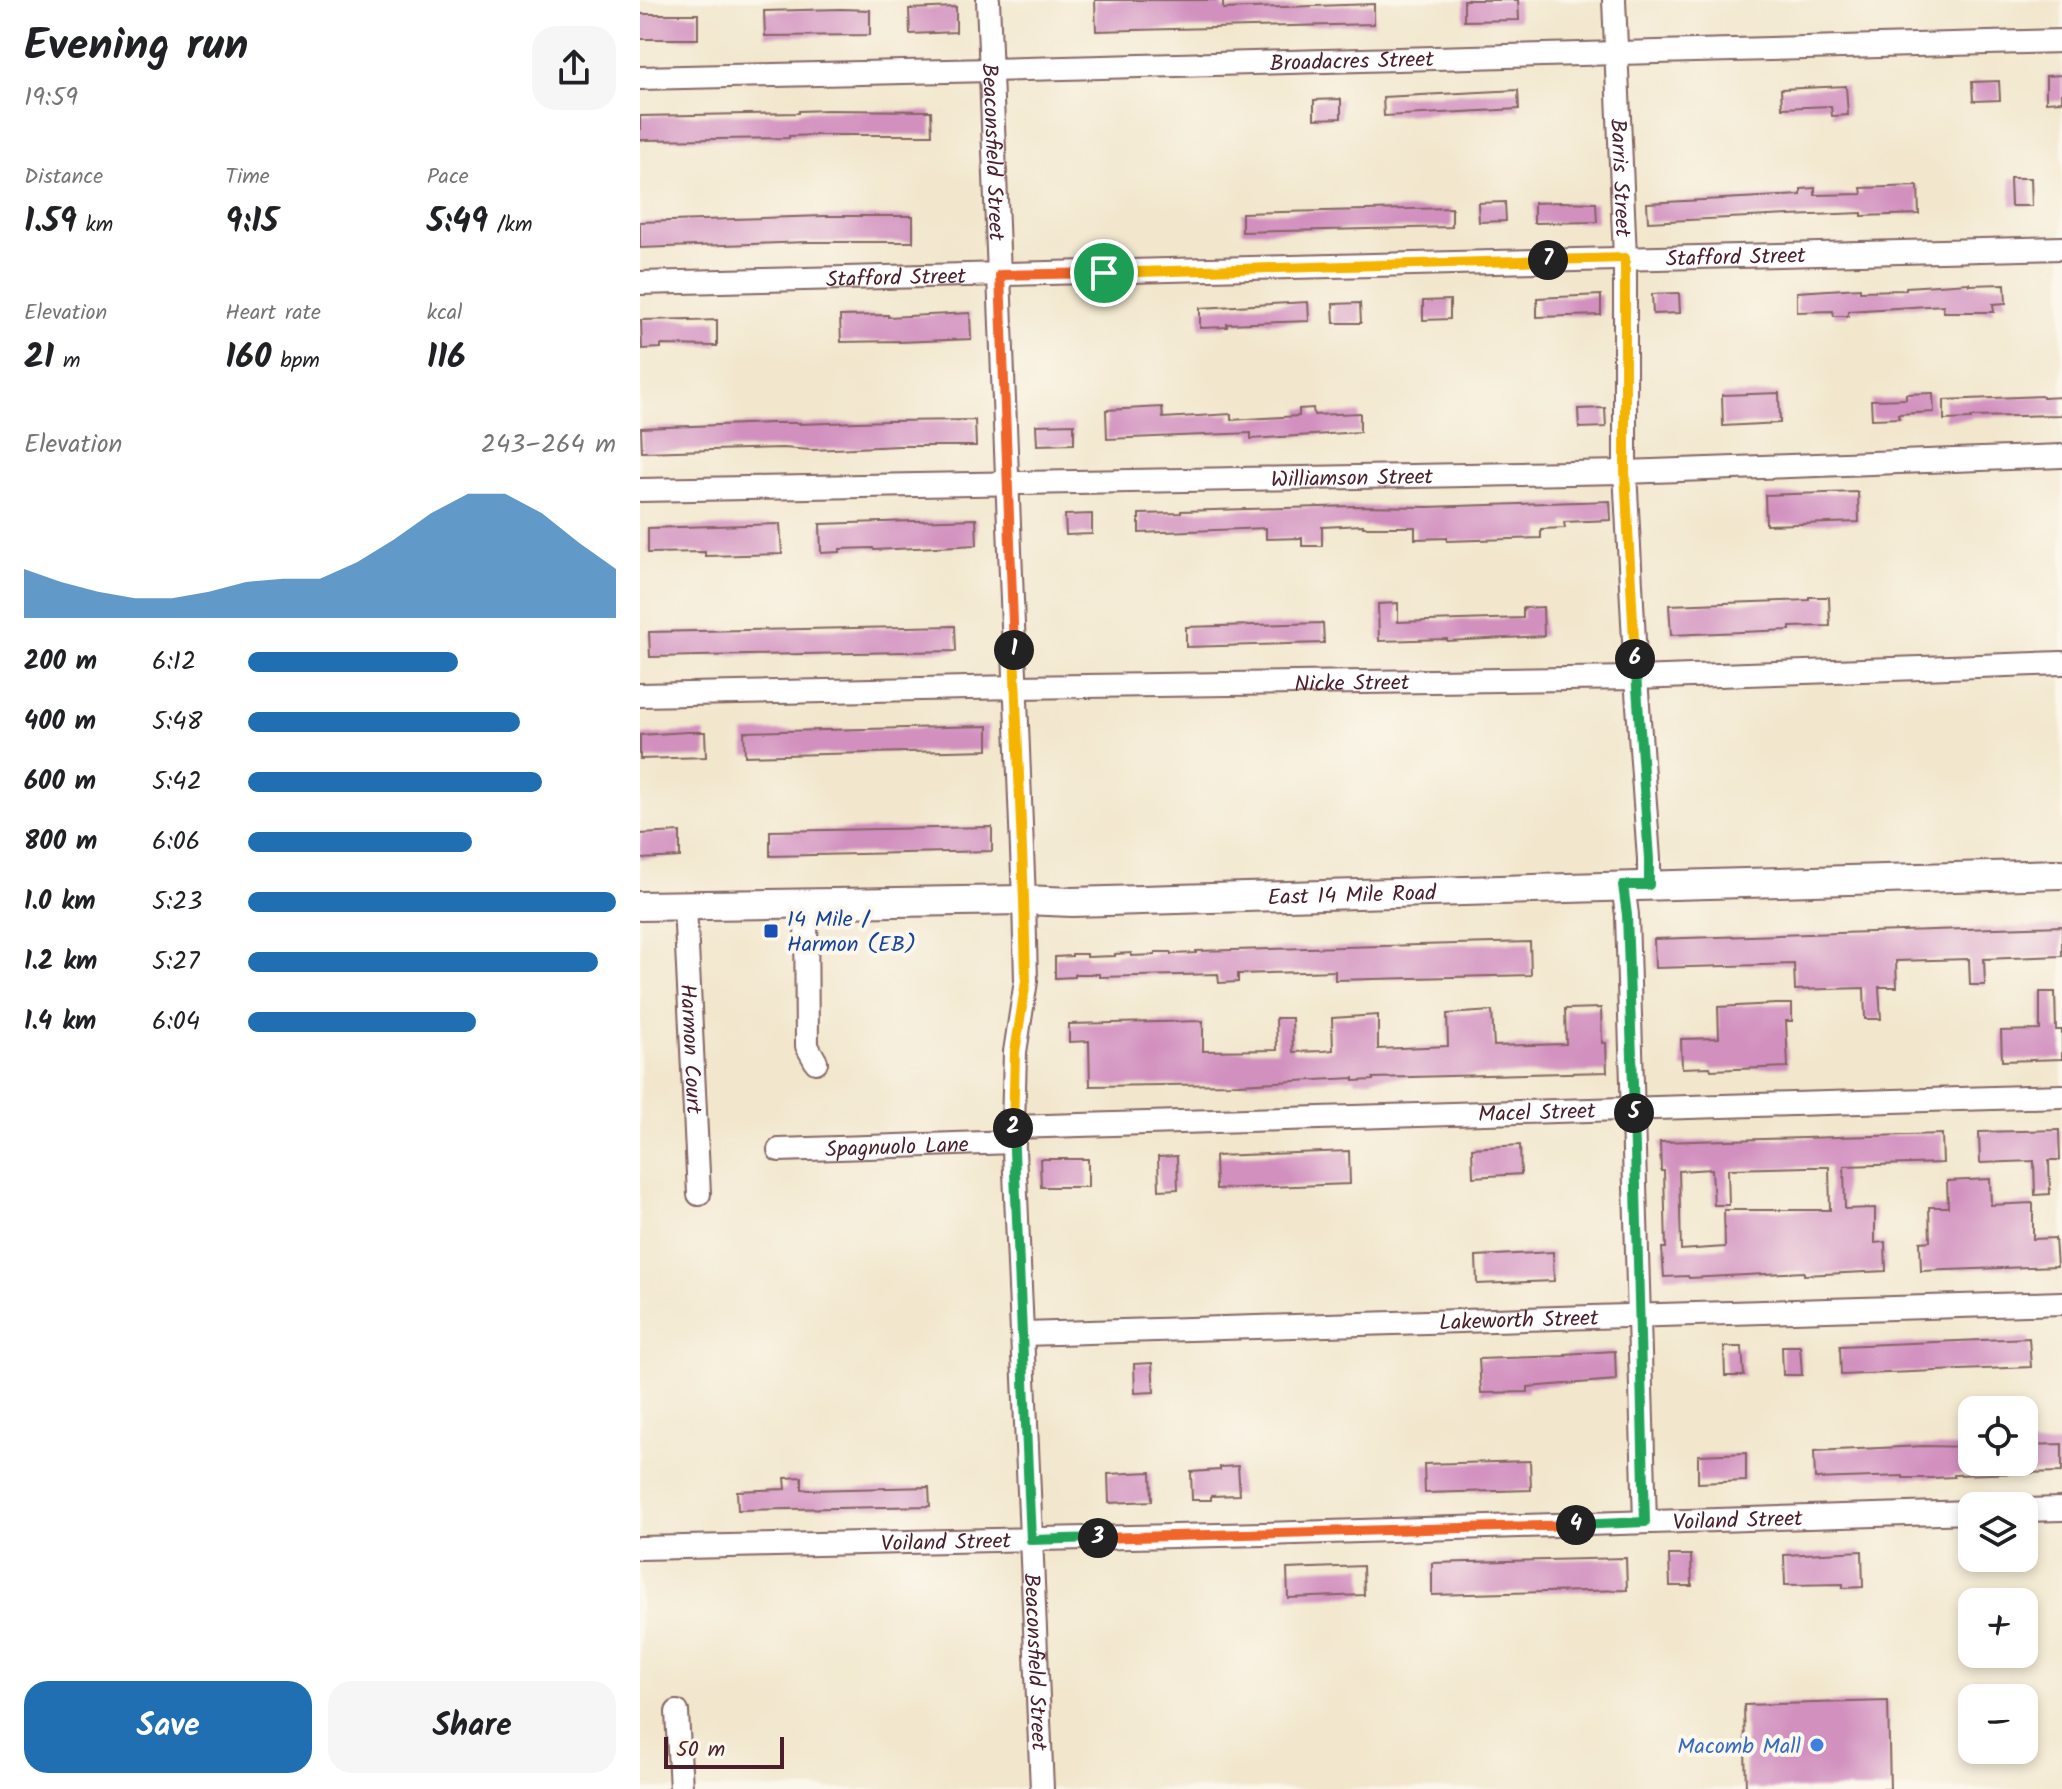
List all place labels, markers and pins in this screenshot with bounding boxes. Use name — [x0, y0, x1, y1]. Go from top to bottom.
pin — [1070, 239, 1138, 307]
pin: 7 — [1528, 240, 1568, 280]
pin: 1 — [994, 630, 1034, 670]
pin: 6 — [1615, 639, 1655, 679]
place label: 14 Mile / Harmon (EB) — [787, 903, 916, 963]
marker: 14 Mile / Harmon (EB) — [762, 922, 780, 940]
pin: 5 — [1614, 1093, 1654, 1133]
pin: 2 — [993, 1108, 1033, 1148]
pin: 4 — [1556, 1505, 1596, 1545]
pin: 3 — [1078, 1518, 1118, 1558]
place label: Macomb Mall — [1677, 1730, 1802, 1765]
marker: Macomb Mall — [1808, 1736, 1826, 1754]

